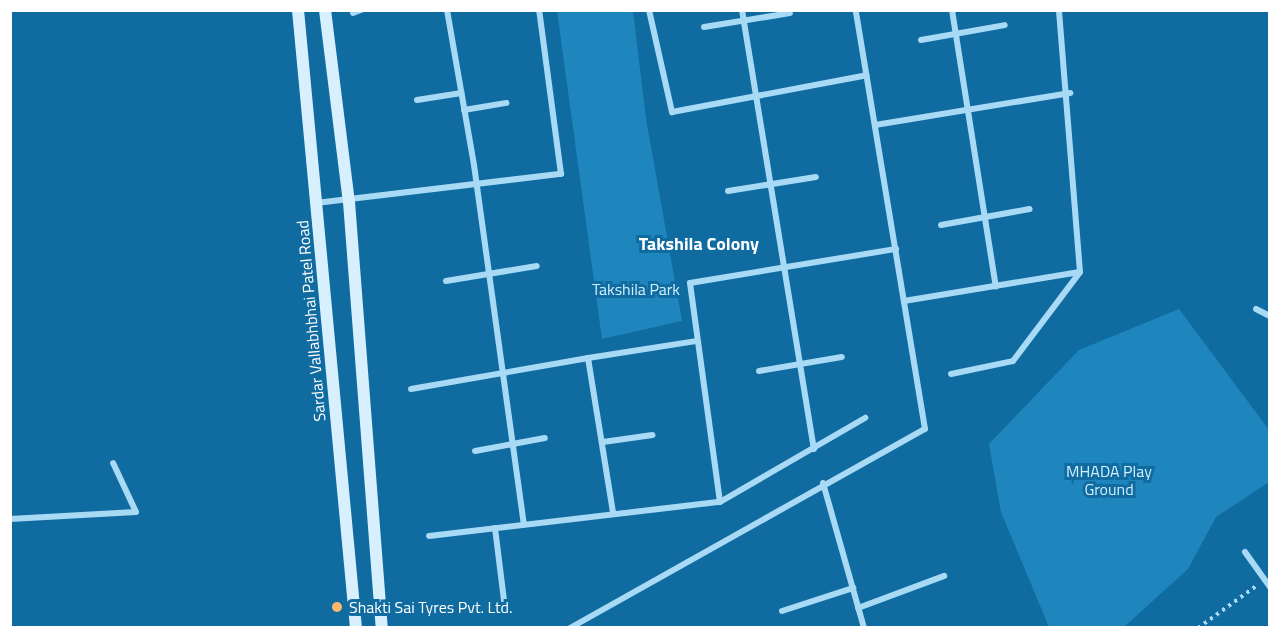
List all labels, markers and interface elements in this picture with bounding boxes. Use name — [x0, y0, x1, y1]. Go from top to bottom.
street label: Sardar Vallabhbhai Patel Road — [293, 220, 329, 422]
district label: Takshila Colony — [639, 233, 759, 255]
park label: Takshila Park — [592, 279, 680, 299]
park label: MHADA Play Ground — [1066, 461, 1152, 499]
place label: Shakti Sai Tyres Pvt. Ltd. — [349, 597, 512, 617]
marker: Shakti Sai Tyres Pvt. Ltd. — [330, 600, 344, 614]

